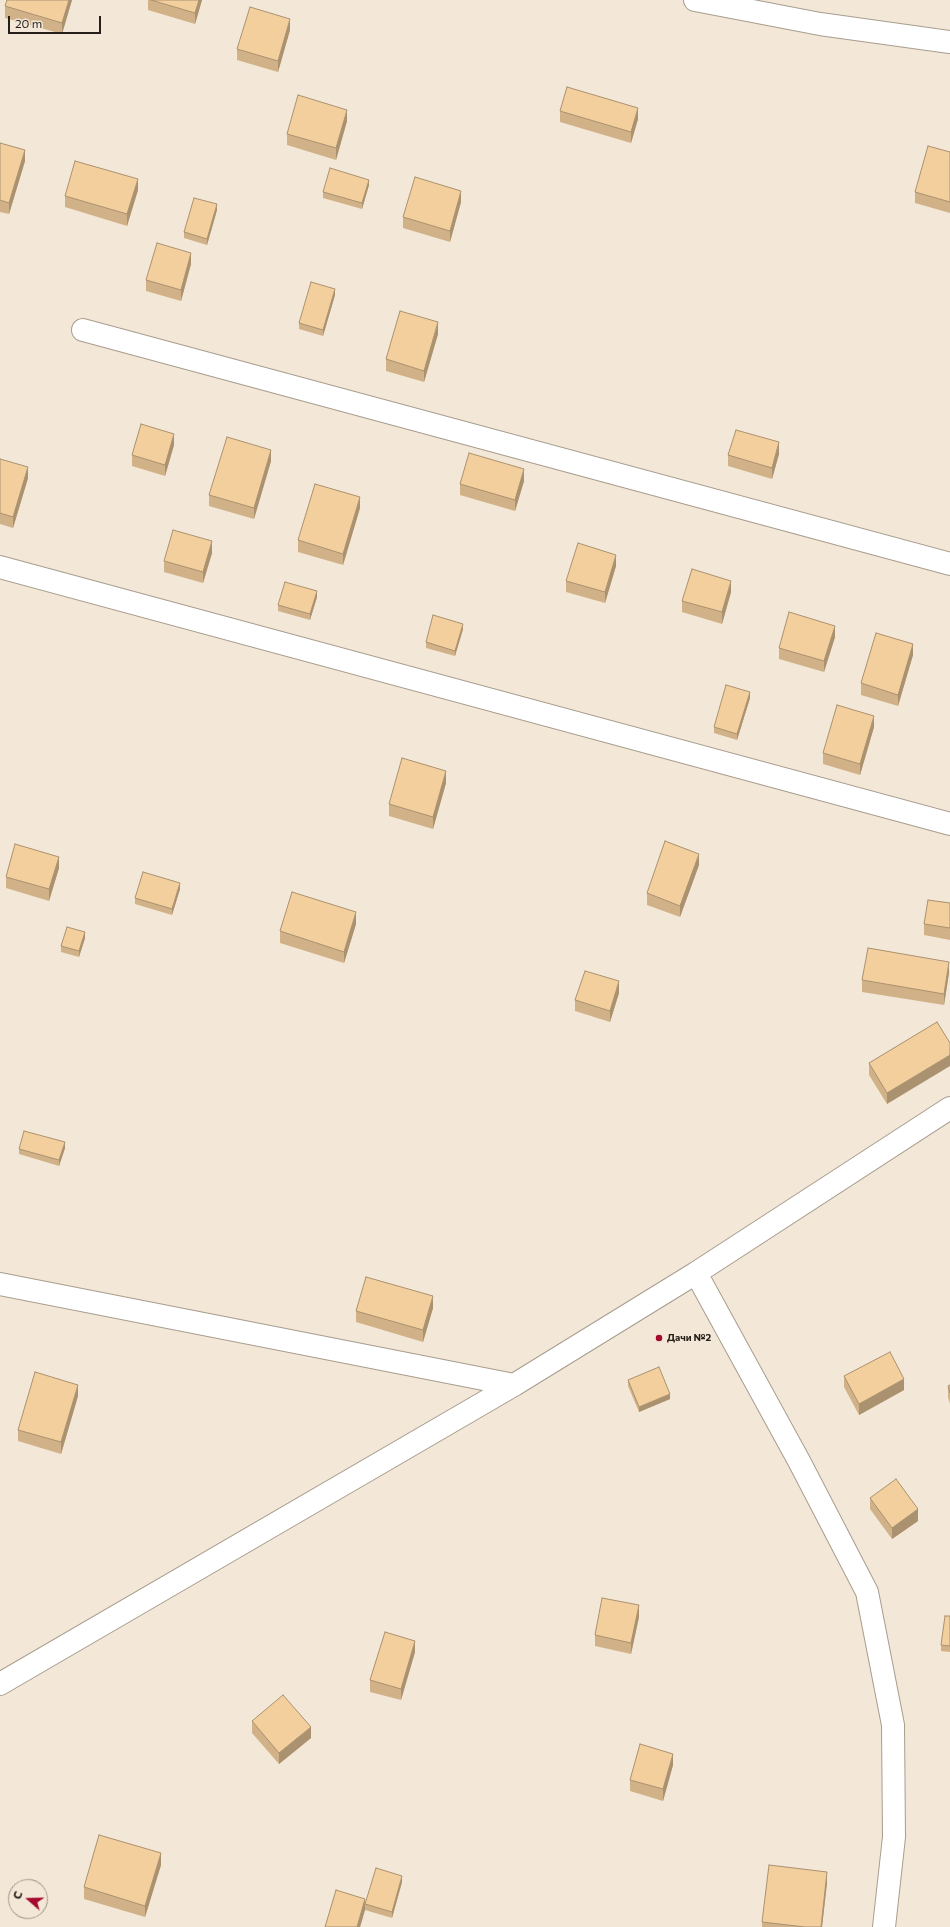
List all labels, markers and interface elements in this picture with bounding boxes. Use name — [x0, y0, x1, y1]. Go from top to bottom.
scale bar — [10, 8, 103, 34]
text: 20 m — [15, 16, 42, 30]
place label: Дачи №2 — [667, 1332, 711, 1344]
marker: Дачи №2 — [654, 1333, 664, 1343]
north arrow — [8, 1879, 48, 1919]
text: С — [10, 1889, 25, 1901]

